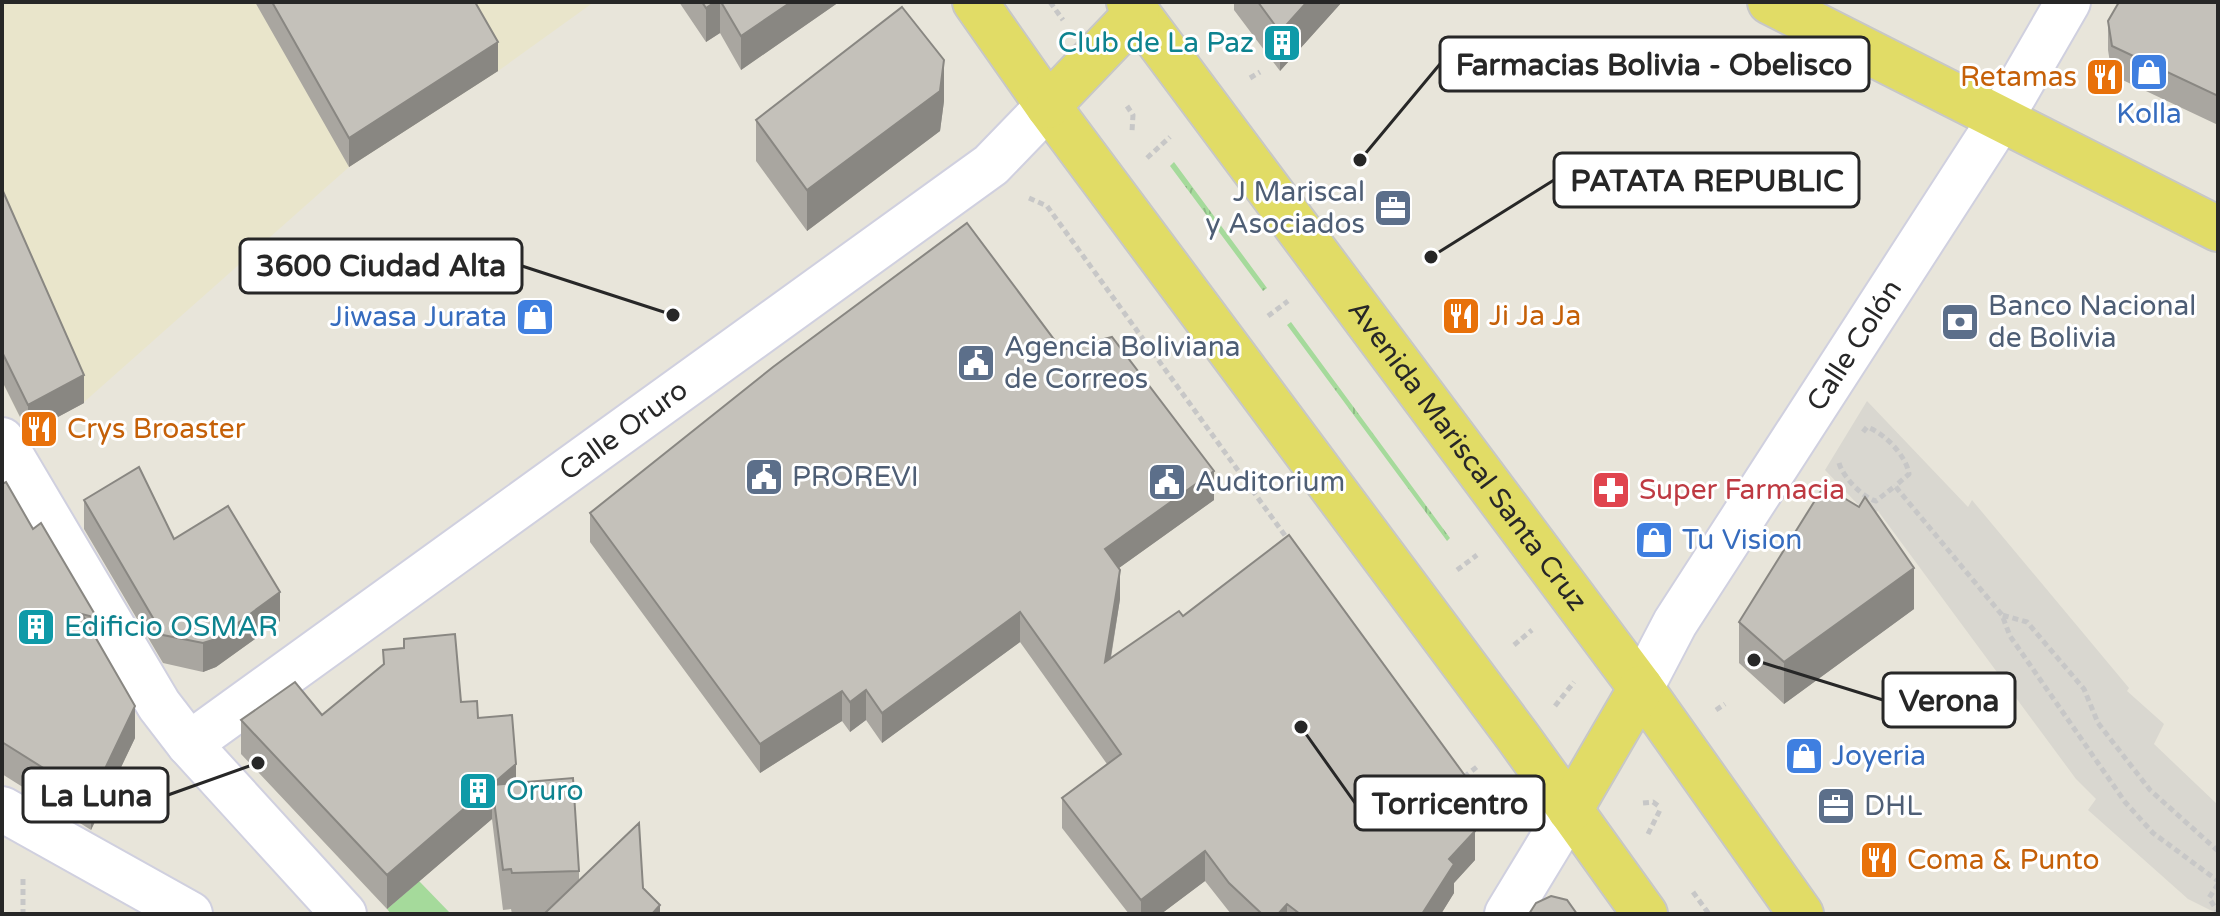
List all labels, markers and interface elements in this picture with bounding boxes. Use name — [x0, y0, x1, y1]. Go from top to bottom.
building icon: Club de La Paz — [1261, 22, 1303, 64]
place label: Club de La Paz — [1058, 26, 1254, 60]
callout: Farmacias Bolivia - Obelisco — [1440, 37, 1869, 91]
text: Farmacias Bolivia - Obelisco — [1456, 47, 1852, 84]
shop icon: Kolla — [2128, 51, 2170, 93]
restaurant icon: Retamas — [2084, 56, 2126, 98]
place label: Retamas — [1960, 60, 2077, 94]
place label: Kolla — [2116, 97, 2182, 131]
callout: PATATA REPUBLIC — [1554, 153, 1859, 207]
text: PATATA REPUBLIC — [1570, 163, 1844, 200]
place label: J Mariscal y Asociados — [1206, 175, 1365, 241]
office icon: J Mariscal y Asociados — [1372, 187, 1414, 229]
callout: 3600 Ciudad Alta — [240, 239, 522, 293]
text: 3600 Ciudad Alta — [256, 248, 506, 285]
street label: Calle Colón — [1800, 273, 1909, 417]
place label: Banco Nacional de Bolivia — [1988, 289, 2196, 355]
street label: Avenida Mariscal Santa Cruz — [1341, 294, 1594, 617]
restaurant icon: Ji Ja Ja — [1440, 295, 1482, 337]
shop icon: Jiwasa Jurata — [514, 296, 556, 338]
place label: Ji Ja Ja — [1489, 299, 1581, 333]
place label: Jiwasa Jurata — [330, 300, 507, 334]
bank icon: Banco Nacional de Bolivia — [1939, 301, 1981, 343]
place label: Agencia Boliviana de Correos — [1004, 330, 1241, 396]
public building icon: Agencia Boliviana de Correos — [955, 342, 997, 384]
street label: Calle Oruro — [553, 373, 694, 488]
restaurant icon: Crys Broaster — [18, 408, 60, 450]
place label: Crys Broaster — [67, 412, 246, 446]
public building icon: PROREVI — [743, 456, 785, 498]
place label: PROREVI — [792, 460, 919, 494]
public building icon: Auditorium — [1146, 461, 1188, 503]
place label: Auditorium — [1195, 465, 1345, 499]
pharmacy icon: Super Farmacia — [1590, 469, 1632, 511]
place label: Super Farmacia — [1639, 473, 1845, 507]
shop icon: Tu Vision — [1633, 519, 1675, 561]
place label: Tu Vision — [1682, 523, 1802, 557]
building icon: Edificio OSMAR — [15, 606, 57, 648]
place label: Edificio OSMAR — [64, 610, 278, 644]
callout: Verona — [1883, 673, 2015, 727]
text: Verona — [1899, 683, 1999, 720]
shop icon: Joyeria — [1783, 735, 1825, 777]
place label: Joyeria — [1832, 739, 1926, 773]
callout: La Luna — [23, 768, 168, 822]
building icon: Oruro — [457, 770, 499, 812]
place label: Oruro — [506, 774, 584, 808]
callout: Torricentro — [1355, 776, 1544, 830]
text: La Luna — [40, 778, 152, 815]
office icon: DHL — [1815, 785, 1857, 827]
text: Torricentro — [1371, 786, 1528, 823]
place label: DHL — [1864, 789, 1922, 823]
restaurant icon: Coma & Punto — [1858, 839, 1900, 881]
place label: Coma & Punto — [1907, 843, 2099, 877]

